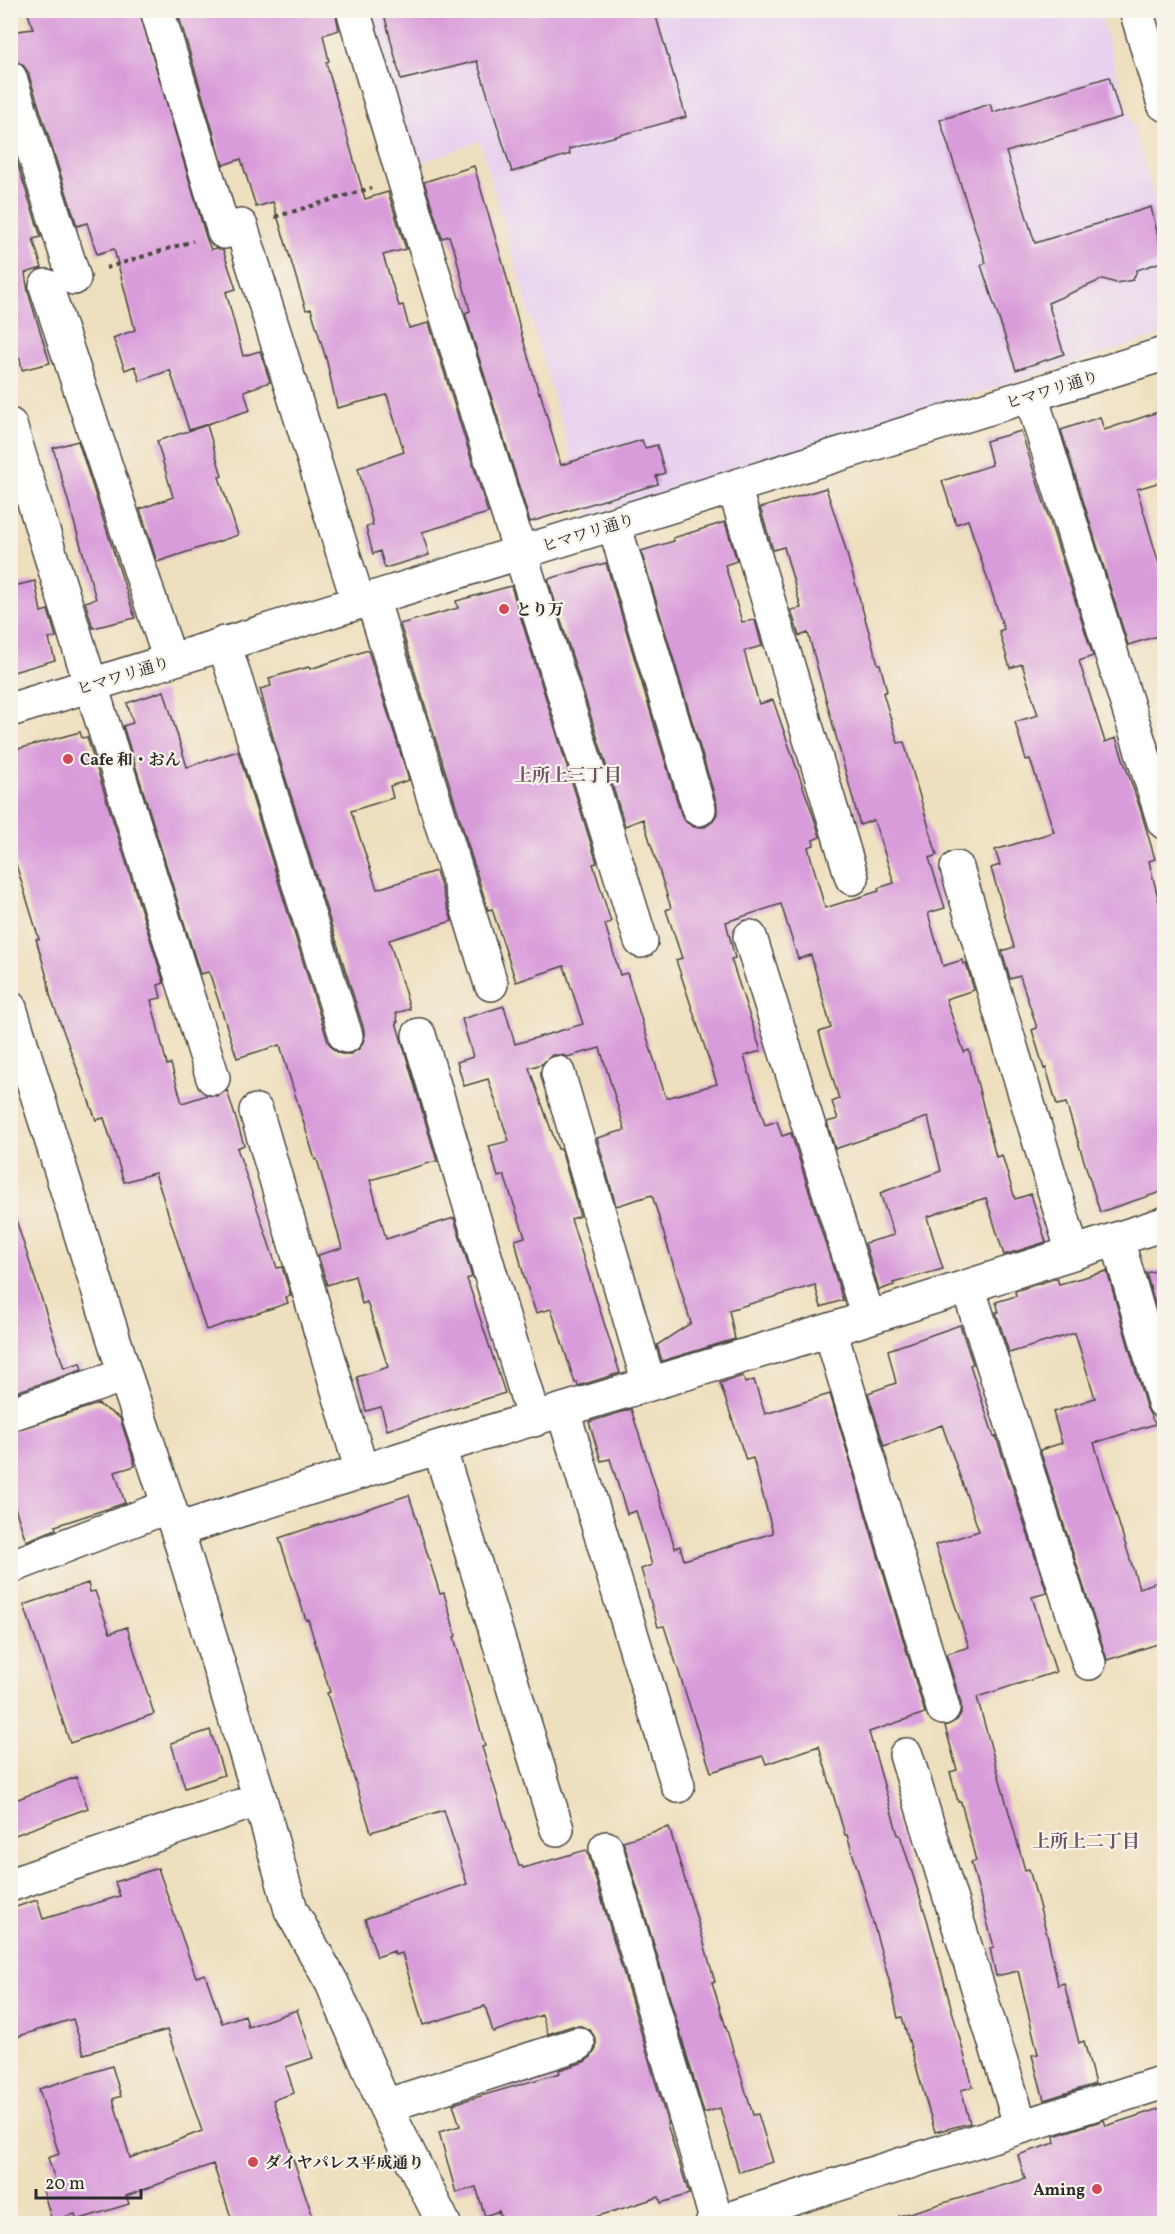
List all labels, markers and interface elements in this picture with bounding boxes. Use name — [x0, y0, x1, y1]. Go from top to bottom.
street label: ヒマワリ通り — [1003, 366, 1102, 415]
street label: ヒマワリ通り — [539, 509, 638, 558]
place label: とり万 — [516, 600, 564, 622]
marker: とり万 — [497, 602, 511, 616]
street label: ヒマワリ通り — [74, 652, 173, 701]
place label: Cafe 和・おん — [80, 750, 181, 772]
marker: Cafe 和・おん — [61, 752, 75, 766]
district label: 上所上三丁目 — [514, 764, 622, 789]
district label: 上所上二丁目 — [1032, 1830, 1140, 1855]
place label: ダイヤパレス平成通り — [265, 2153, 424, 2175]
marker: ダイヤパレス平成通り — [246, 2155, 260, 2169]
scale bar — [36, 2162, 141, 2200]
text: 20 m — [45, 2172, 85, 2197]
place label: Aming — [1033, 2180, 1085, 2202]
marker: Aming — [1090, 2182, 1104, 2196]

